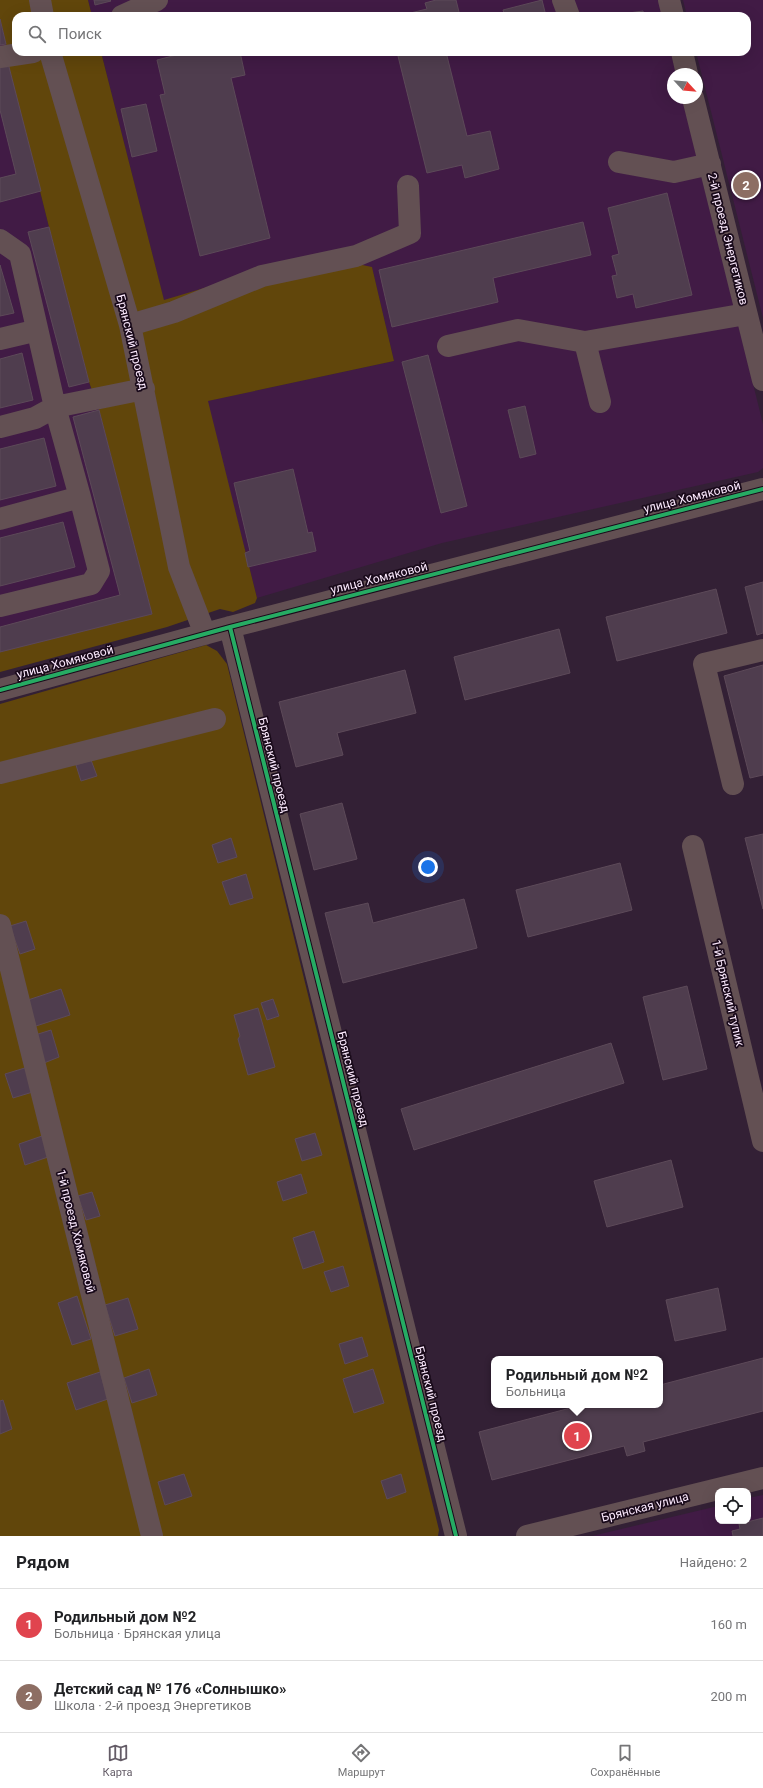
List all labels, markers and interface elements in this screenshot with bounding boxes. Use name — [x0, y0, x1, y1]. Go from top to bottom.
search box — [12, 12, 751, 56]
icon: search — [26, 23, 48, 45]
text: Поиск — [58, 25, 102, 43]
north arrow — [667, 68, 703, 104]
pin: 2 — [733, 170, 759, 200]
street label: 2-й проезд Энергетиков — [705, 172, 751, 306]
street label: Брянский проезд — [113, 293, 151, 391]
street label: улица Хомяковой — [642, 478, 742, 516]
street label: улица Хомяковой — [329, 559, 429, 597]
street label: улица Хомяковой — [15, 642, 115, 682]
street label: Брянский проезд — [255, 716, 293, 814]
your location — [418, 857, 438, 877]
street label: 1-й Брянский тупик — [709, 938, 747, 1048]
street label: Брянский проезд — [334, 1030, 372, 1128]
street label: 1-й проезд Хомяковой — [54, 1168, 98, 1294]
street label: Брянский проезд — [412, 1345, 450, 1443]
popup — [491, 1356, 663, 1408]
text: Родильный дом №2 — [506, 1366, 648, 1384]
text: Больница — [506, 1384, 566, 1399]
pin: 1 — [564, 1421, 590, 1451]
map controls — [715, 1488, 751, 1524]
button: locate — [715, 1488, 751, 1524]
street label: Брянская улица — [600, 1489, 690, 1525]
text: Рядом — [16, 1552, 70, 1572]
text: Найдено: 2 — [680, 1555, 747, 1570]
text: Родильный дом №2 — [54, 1608, 196, 1626]
text: 1 — [25, 1617, 33, 1632]
text: 160 m — [710, 1617, 747, 1632]
text: Больница · Брянская улица — [54, 1626, 221, 1641]
text: Детский сад № 176 «Солнышко» — [54, 1680, 286, 1698]
text: 2 — [25, 1689, 33, 1704]
text: 200 m — [710, 1689, 747, 1704]
text: Школа · 2-й проезд Энергетиков — [54, 1698, 251, 1713]
tab: Карта — [103, 1742, 133, 1779]
tab: Маршрут — [338, 1742, 385, 1779]
tab: Сохранённые — [590, 1742, 660, 1779]

